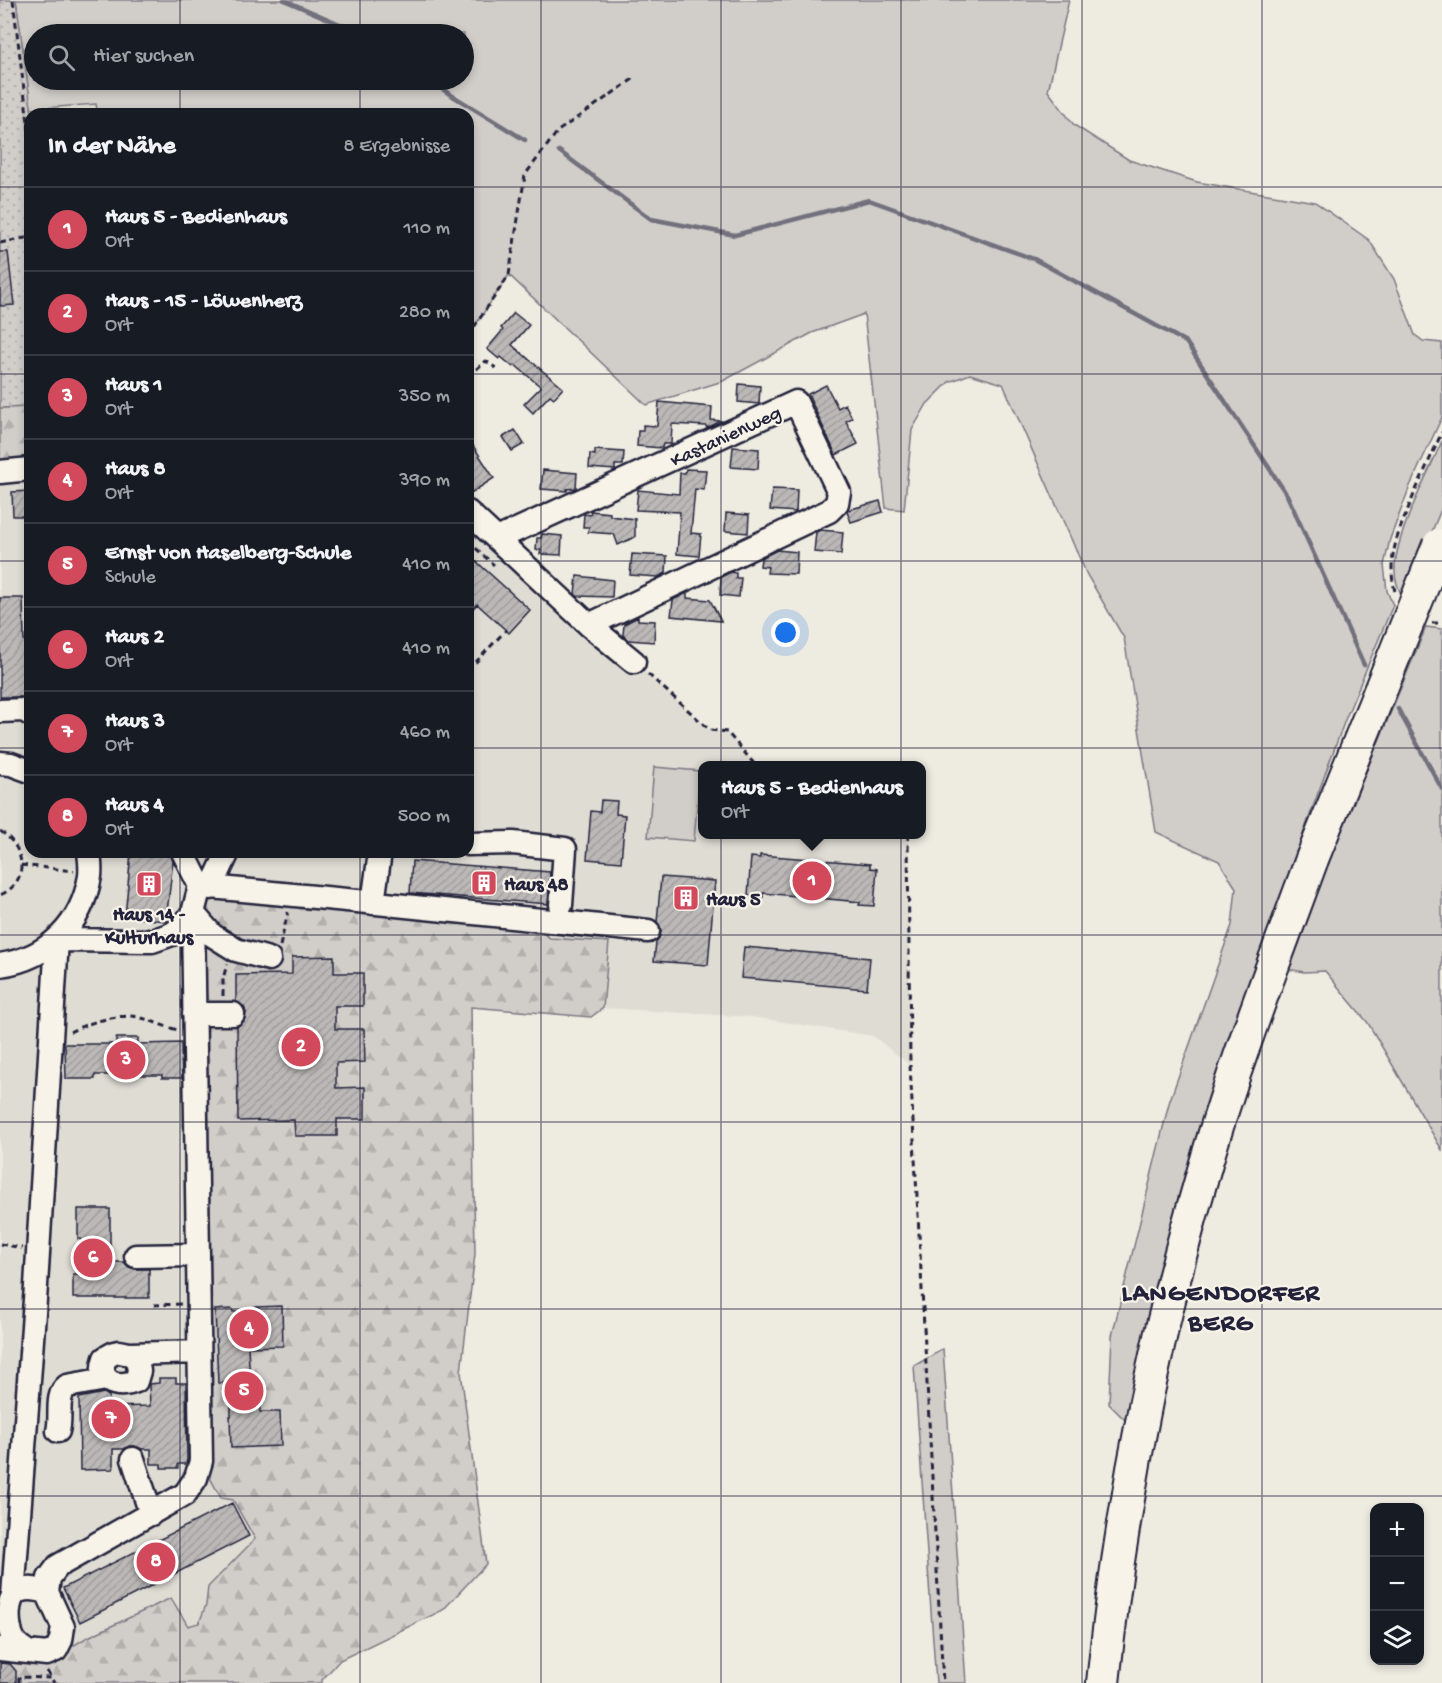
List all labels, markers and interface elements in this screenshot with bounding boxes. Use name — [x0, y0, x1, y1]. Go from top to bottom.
search box — [24, 24, 474, 90]
icon: search — [45, 41, 78, 74]
text: Hier suchen — [93, 44, 194, 70]
text: In der Nähe — [48, 132, 176, 163]
text: 8 Ergebnisse — [344, 136, 450, 159]
text: Haus 5 - Bedienhaus — [105, 205, 287, 231]
text: 1 — [63, 218, 72, 241]
text: 110 m — [404, 218, 450, 241]
text: Ort — [105, 231, 132, 254]
text: Haus - 15 - Löwenherz — [105, 289, 302, 315]
text: 2 — [63, 302, 72, 325]
text: 280 m — [399, 302, 450, 325]
text: Ort — [105, 315, 132, 338]
text: Haus 1 — [105, 373, 162, 399]
text: 3 — [62, 386, 73, 409]
text: 350 m — [399, 386, 450, 409]
text: Ort — [105, 399, 132, 422]
street label: Kastanienweg — [667, 402, 786, 474]
text: Haus 8 — [105, 457, 165, 483]
text: 4 — [63, 470, 72, 493]
text: 390 m — [399, 470, 450, 493]
text: Ort — [105, 483, 132, 506]
text: Ernst von Haselberg-Schule — [105, 541, 351, 567]
text: 5 — [62, 554, 73, 577]
text: 410 m — [402, 554, 450, 577]
text: Schule — [105, 567, 156, 590]
your location — [771, 618, 800, 647]
text: Haus 2 — [105, 625, 164, 651]
text: 6 — [62, 638, 73, 661]
text: 410 m — [402, 638, 450, 661]
text: Ort — [105, 651, 132, 674]
text: Haus 3 — [105, 709, 165, 735]
text: 7 — [62, 722, 73, 745]
text: 460 m — [400, 722, 450, 745]
text: Ort — [105, 735, 132, 758]
popup — [698, 761, 926, 839]
text: Haus 5 - Bedienhaus — [721, 776, 903, 802]
text: Haus 4 — [105, 793, 164, 819]
text: Ort — [721, 802, 748, 825]
text: 8 — [62, 806, 73, 829]
text: 500 m — [398, 806, 450, 829]
text: Ort — [105, 819, 132, 842]
pin: 1 — [792, 858, 832, 904]
building icon: Haus 48 — [469, 868, 499, 898]
building icon: Haus 14 - Kulturhaus — [134, 869, 164, 899]
place label: Haus 48 — [504, 875, 568, 898]
building icon: Haus 5 — [671, 883, 701, 913]
place label: Haus 5 — [706, 890, 761, 913]
place label: Haus 14 - Kulturhaus — [104, 905, 195, 951]
pin: 2 — [282, 1024, 320, 1070]
pin: 3 — [106, 1038, 146, 1082]
pin: 6 — [74, 1236, 112, 1280]
district label: LANGENDORFER BERG — [1122, 1280, 1320, 1341]
pin: 4 — [230, 1306, 268, 1352]
pin: 5 — [224, 1368, 264, 1414]
pin: 7 — [92, 1396, 130, 1442]
map controls — [1370, 1503, 1424, 1665]
button: + — [1370, 1503, 1424, 1557]
pin: 8 — [136, 1540, 176, 1584]
button: − — [1370, 1557, 1424, 1611]
button: layers — [1370, 1611, 1424, 1665]

